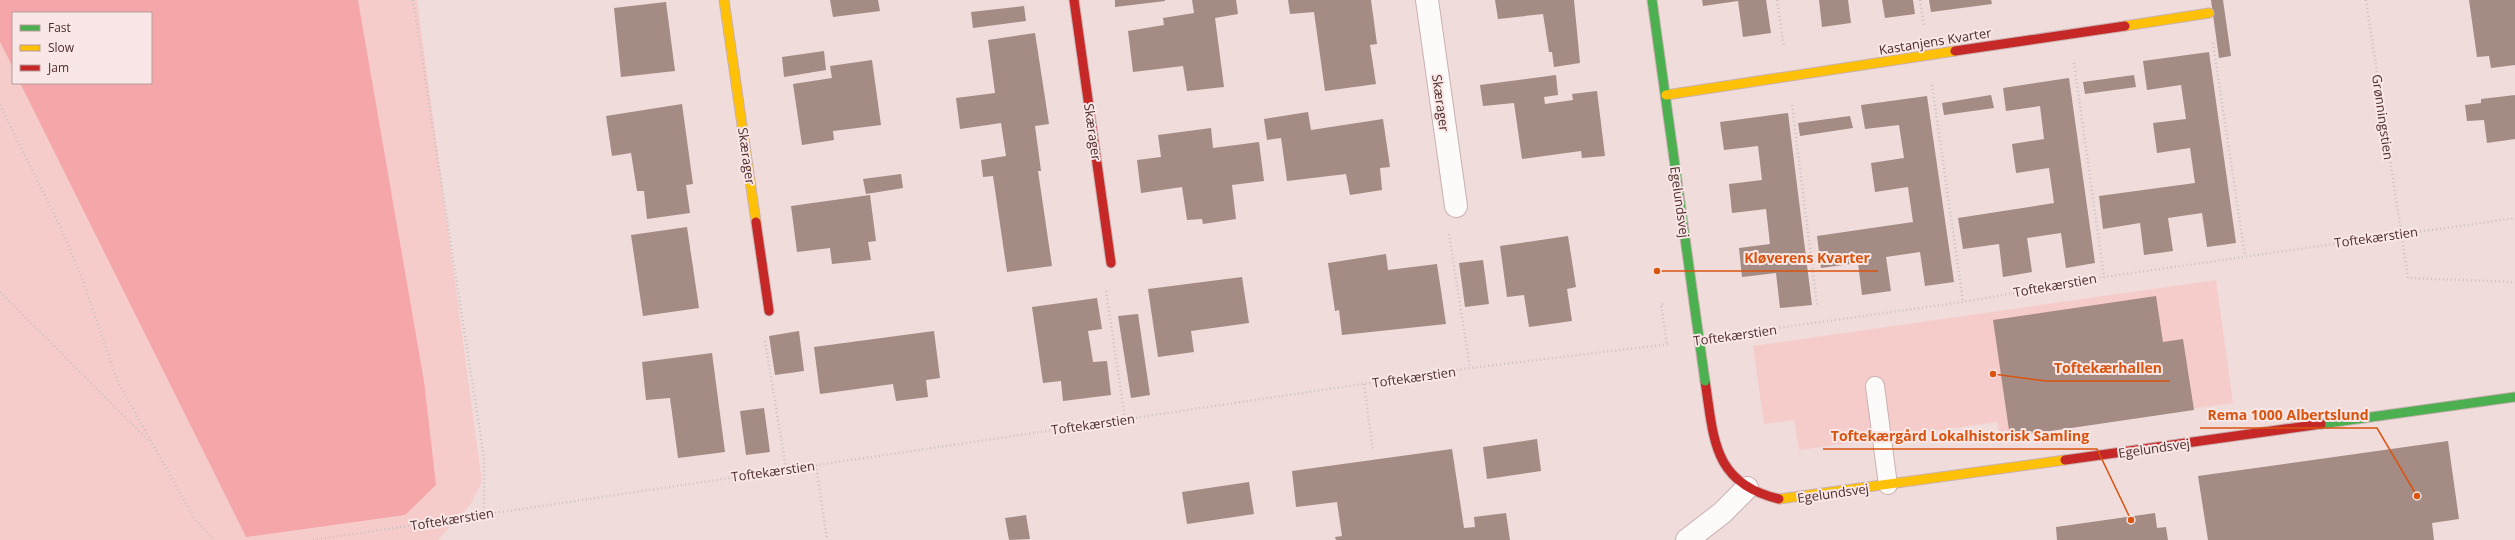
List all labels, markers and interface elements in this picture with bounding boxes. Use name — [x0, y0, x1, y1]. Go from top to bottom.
legend — [12, 12, 152, 84]
text: Fast — [48, 19, 71, 36]
street label: Kastanjens Kvarter — [1878, 23, 1993, 59]
text: Slow — [48, 39, 75, 56]
text: Jam — [47, 59, 69, 76]
street label: Skærager — [1428, 73, 1454, 133]
street label: Grønningstien — [2368, 73, 2398, 161]
street label: Skærager — [1080, 102, 1106, 162]
street label: Skærager — [734, 126, 760, 186]
street label: Egelundsvej — [1666, 165, 1694, 239]
street label: Toftekærstien — [2333, 222, 2419, 252]
callout: Kløverens Kvarter — [1736, 245, 1878, 271]
text: Kløverens Kvarter — [1744, 248, 1870, 267]
street label: Toftekærstien — [2012, 269, 2098, 301]
street label: Toftekærstien — [1692, 320, 1778, 350]
callout: Toftekærhallen — [2046, 355, 2170, 381]
text: Toftekærhallen — [2054, 358, 2162, 377]
street label: Toftekærstien — [1371, 362, 1457, 392]
callout: Rema 1000 Albertslund — [2200, 402, 2377, 428]
text: Rema 1000 Albertslund — [2208, 405, 2369, 424]
street label: Toftekærstien — [1050, 409, 1136, 439]
callout: Toftekærgård Lokalhistorisk Samling — [1823, 423, 2097, 449]
text: Toftekærgård Lokalhistorisk Samling — [1831, 426, 2089, 445]
street label: Egelundsvej — [2117, 434, 2191, 462]
street label: Toftekærstien — [730, 456, 816, 486]
street label: Egelundsvej — [1796, 479, 1870, 507]
street label: Toftekærstien — [409, 504, 495, 534]

